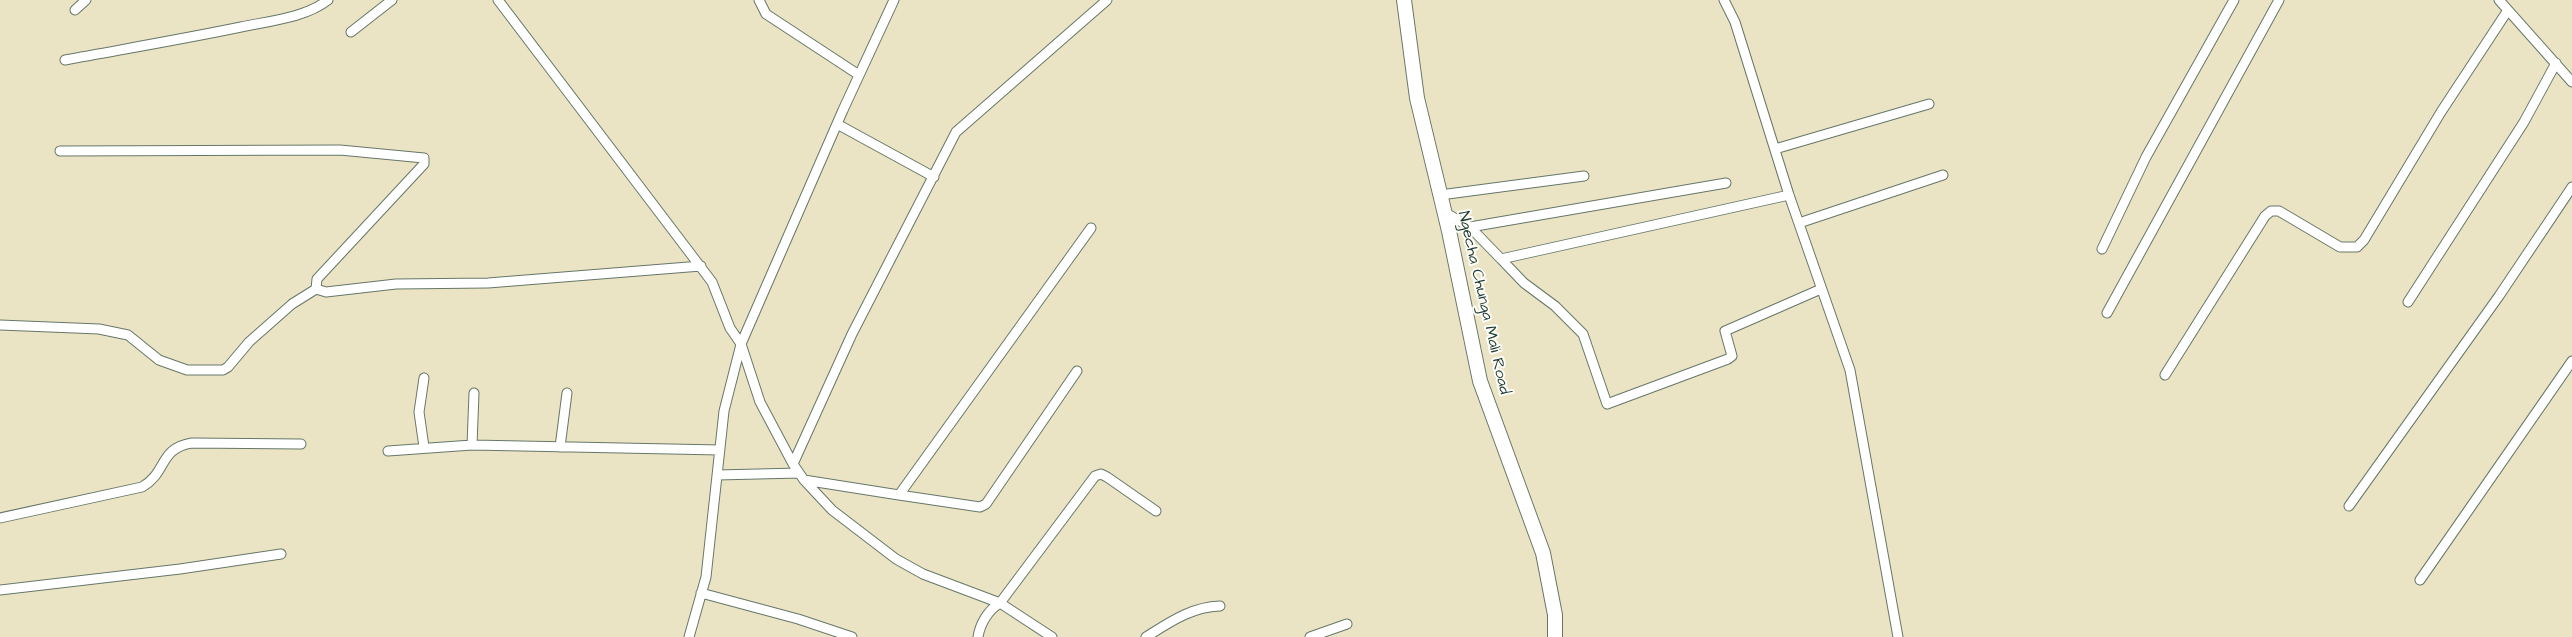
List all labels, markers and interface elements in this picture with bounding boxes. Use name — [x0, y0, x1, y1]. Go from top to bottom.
street label: Ngecha Chunga Mali Road — [1453, 210, 1513, 396]

